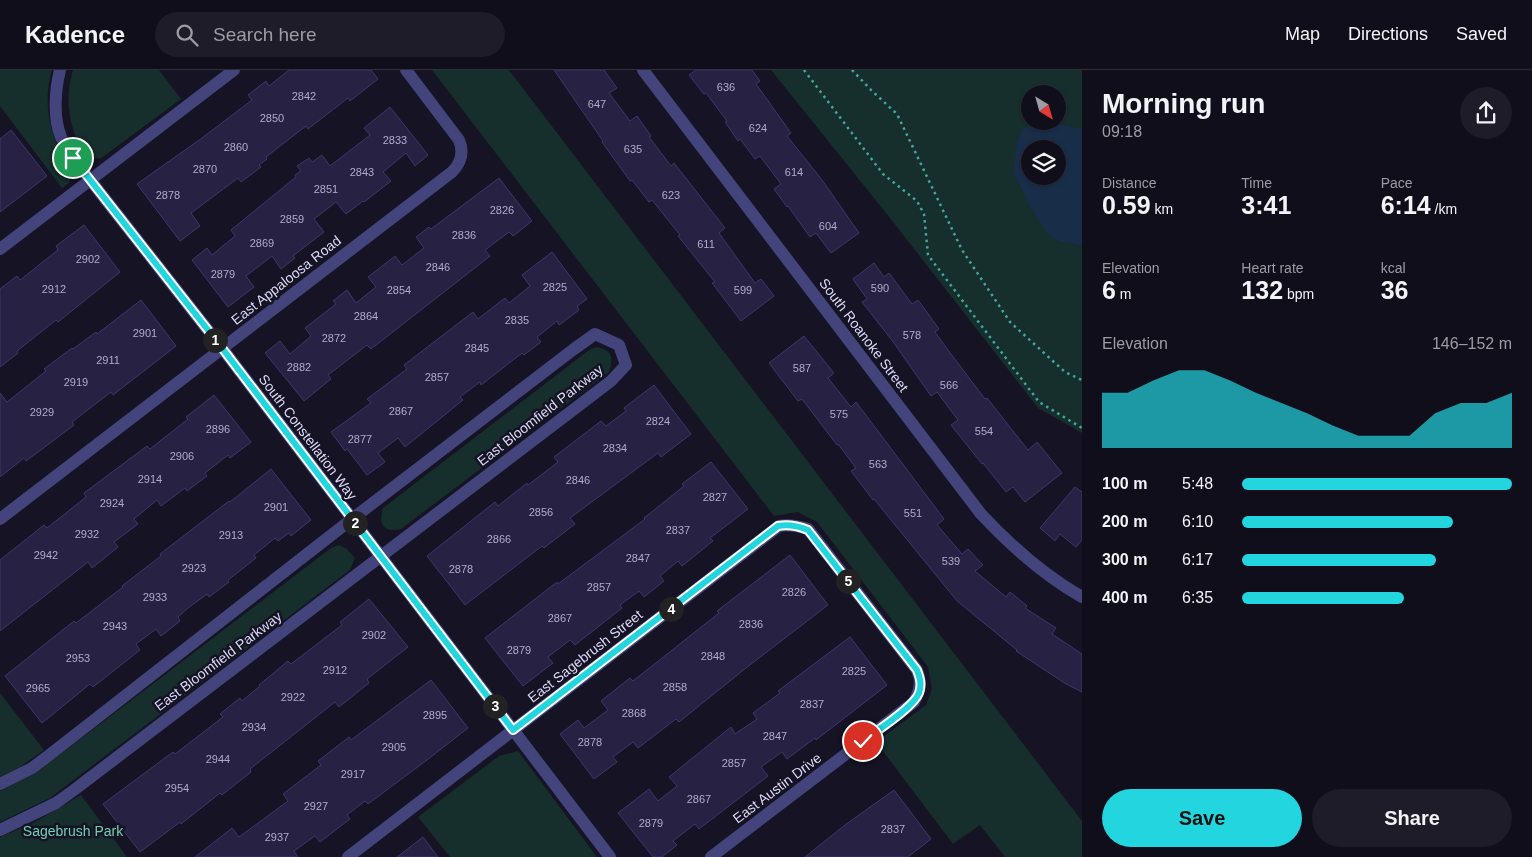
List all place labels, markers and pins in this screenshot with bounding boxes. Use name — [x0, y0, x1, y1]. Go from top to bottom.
pin — [52, 137, 94, 179]
pin: 1 — [202, 328, 228, 352]
pin: 2 — [342, 510, 368, 536]
pin: 5 — [836, 568, 860, 594]
pin: 4 — [658, 596, 684, 622]
pin: 3 — [482, 694, 508, 718]
pin — [842, 720, 884, 762]

